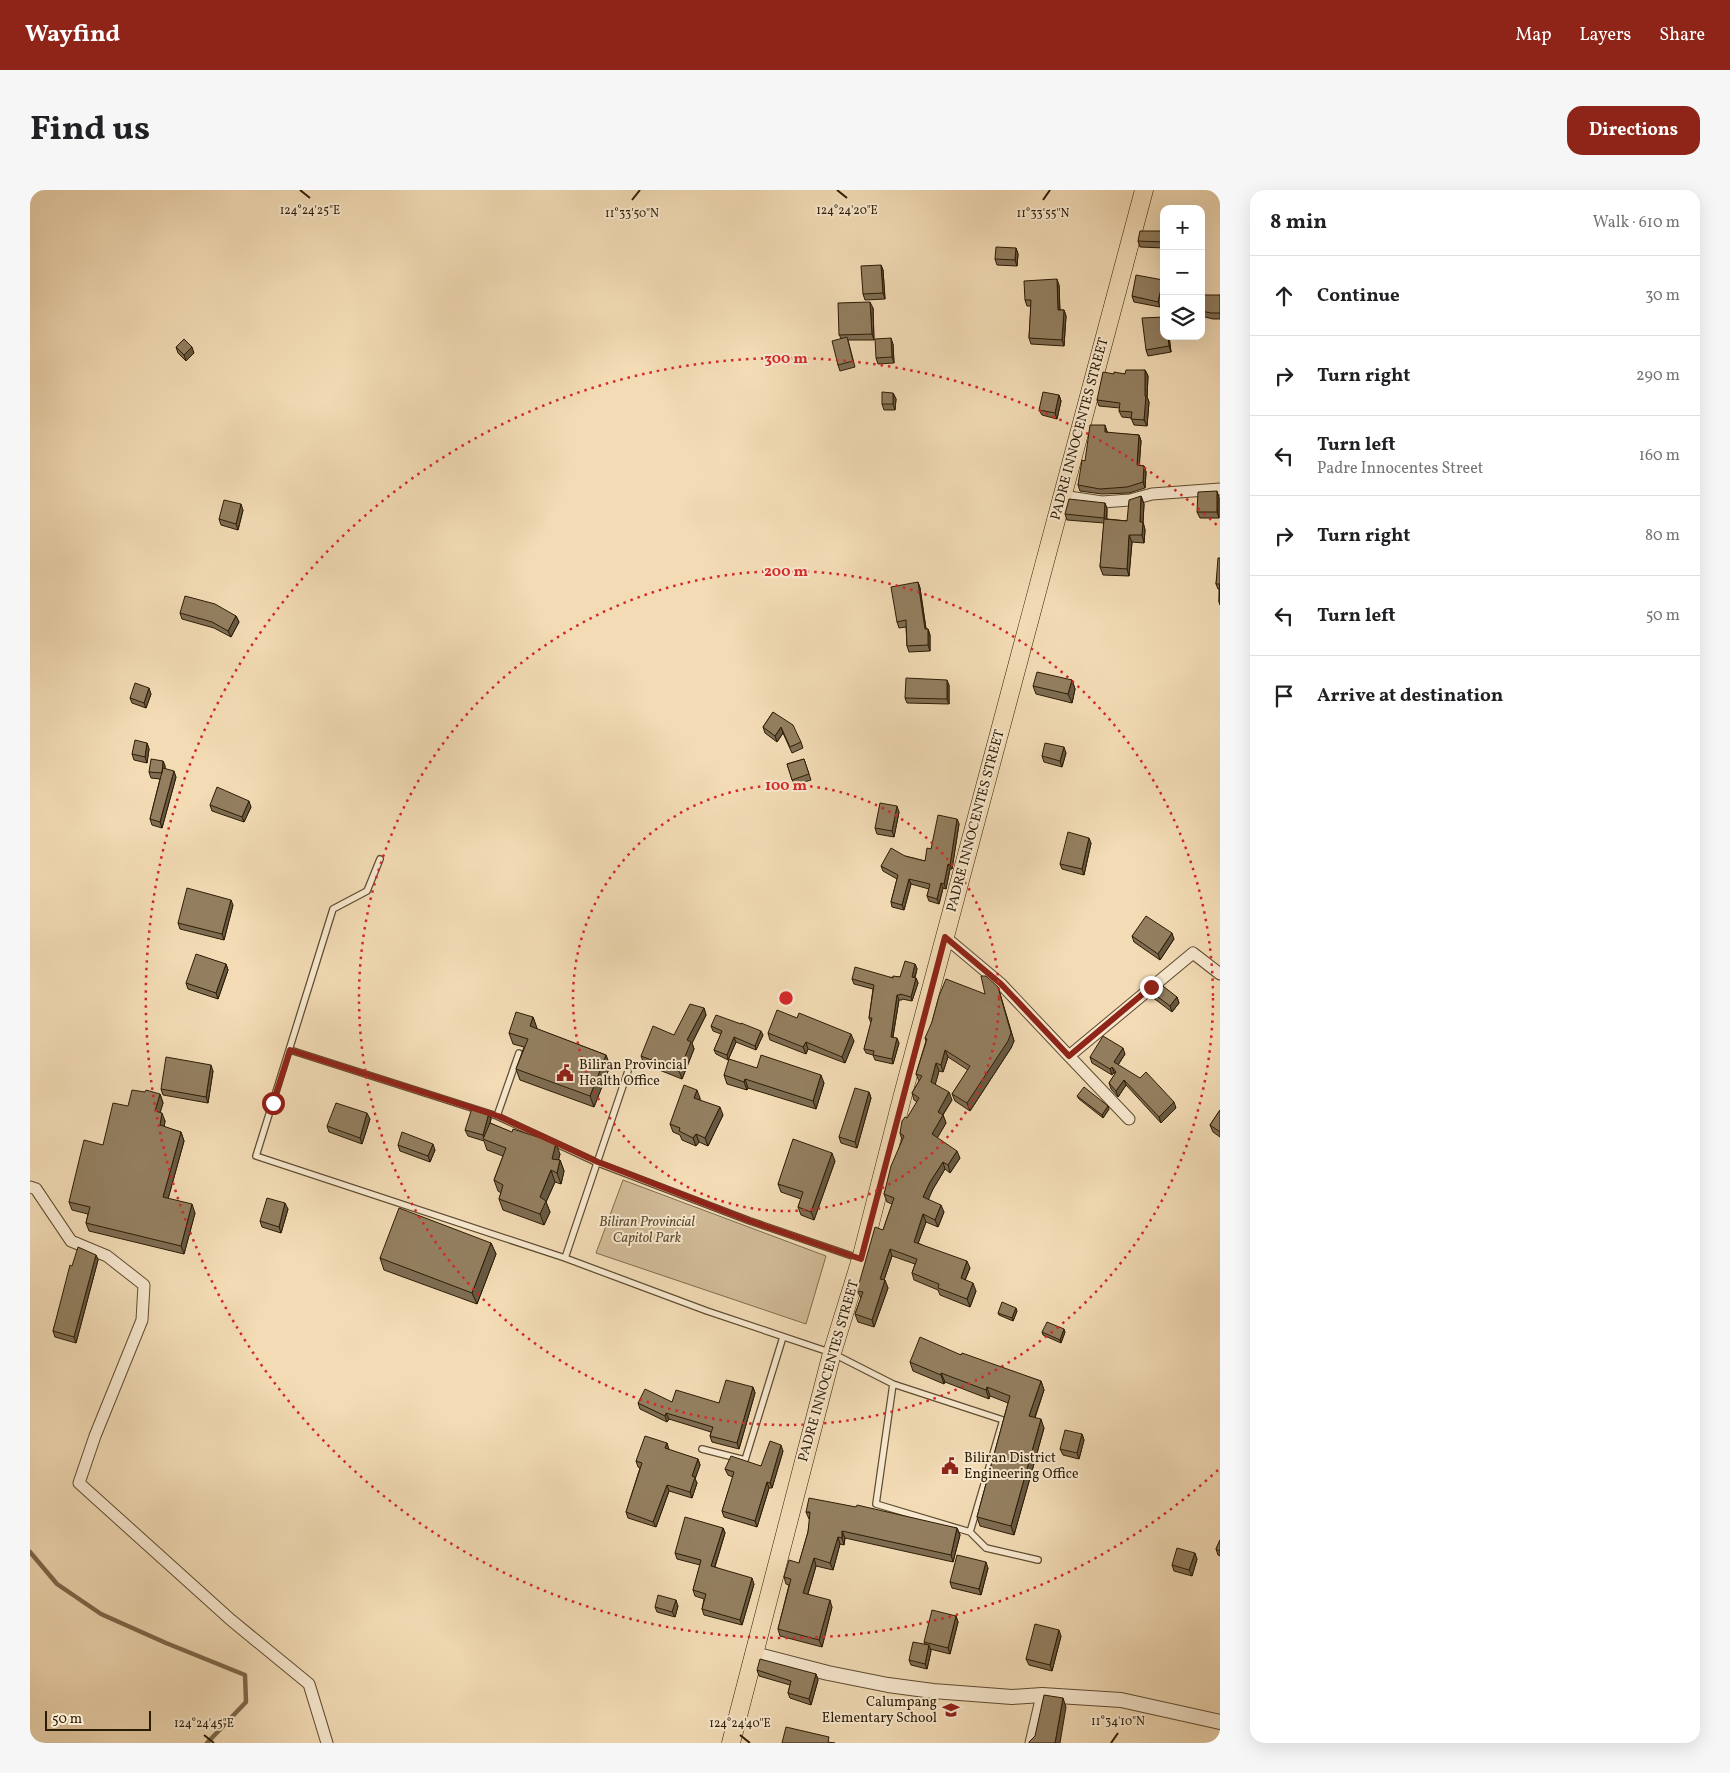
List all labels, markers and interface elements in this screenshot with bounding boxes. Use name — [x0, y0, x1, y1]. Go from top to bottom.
text: Wayfind — [25, 18, 120, 52]
text: Map — [1515, 23, 1551, 48]
text: Layers — [1579, 23, 1631, 48]
text: Share — [1659, 23, 1705, 48]
text: Find us — [30, 106, 150, 154]
button: Directions — [1567, 106, 1700, 155]
text: 124°24'25"E — [280, 203, 340, 219]
text: 124°24'20"E — [816, 203, 878, 219]
map controls — [1160, 205, 1205, 340]
button: + — [1160, 205, 1205, 250]
text: 11°33'50"N — [605, 206, 659, 222]
text: 11°33'55"N — [1017, 206, 1070, 222]
text: 8 min — [1270, 208, 1327, 237]
text: Walk · 610 m — [1593, 212, 1680, 234]
button: − — [1160, 250, 1205, 295]
icon: ahead — [1270, 282, 1298, 310]
text: Continue — [1317, 283, 1400, 309]
text: 30 m — [1645, 285, 1680, 307]
button: layers — [1160, 295, 1205, 340]
street label: PADRE INNOCENTES STREET — [1046, 336, 1114, 522]
text: 300 m — [764, 349, 808, 370]
icon: right — [1270, 362, 1298, 390]
text: Turn right — [1317, 363, 1410, 389]
text: 290 m — [1636, 365, 1680, 387]
text: Turn left — [1317, 432, 1396, 458]
icon: left — [1270, 442, 1298, 470]
text: 160 m — [1639, 445, 1680, 467]
text: Padre Innocentes Street — [1317, 458, 1483, 480]
icon: right — [1270, 522, 1298, 550]
text: Turn right — [1317, 523, 1410, 549]
text: 80 m — [1645, 525, 1680, 547]
text: 200 m — [764, 562, 808, 583]
icon: left — [1270, 602, 1298, 630]
text: Turn left — [1317, 603, 1396, 629]
text: 50 m — [1646, 605, 1680, 627]
icon: arrive — [1270, 682, 1298, 710]
text: Arrive at destination — [1317, 683, 1503, 709]
street label: PADRE INNOCENTES STREET — [942, 728, 1010, 914]
text: 100 m — [765, 776, 808, 797]
route end — [1140, 976, 1163, 999]
centre of rings — [777, 989, 795, 1007]
place label: Biliran Provincial Health Office — [579, 1056, 687, 1091]
public building icon: Biliran Provincial Health Office — [555, 1063, 575, 1083]
route start — [262, 1092, 285, 1115]
park label: Biliran Provincial Capitol Park — [599, 1213, 695, 1248]
street label: PADRE INNOCENTES STREET — [794, 1278, 864, 1464]
place label: Biliran District Engineering Office — [964, 1449, 1079, 1484]
public building icon: Biliran District Engineering Office — [940, 1456, 960, 1476]
place label: Calumpang Elementary School — [822, 1693, 937, 1728]
school or university icon: Calumpang Elementary School — [941, 1700, 961, 1720]
scale bar — [45, 1708, 151, 1731]
text: 50 m — [52, 1710, 82, 1729]
text: 11°34'10"N — [1091, 1714, 1145, 1730]
text: 124°24'45"E — [174, 1716, 234, 1732]
text: 124°24'40"E — [709, 1716, 771, 1732]

